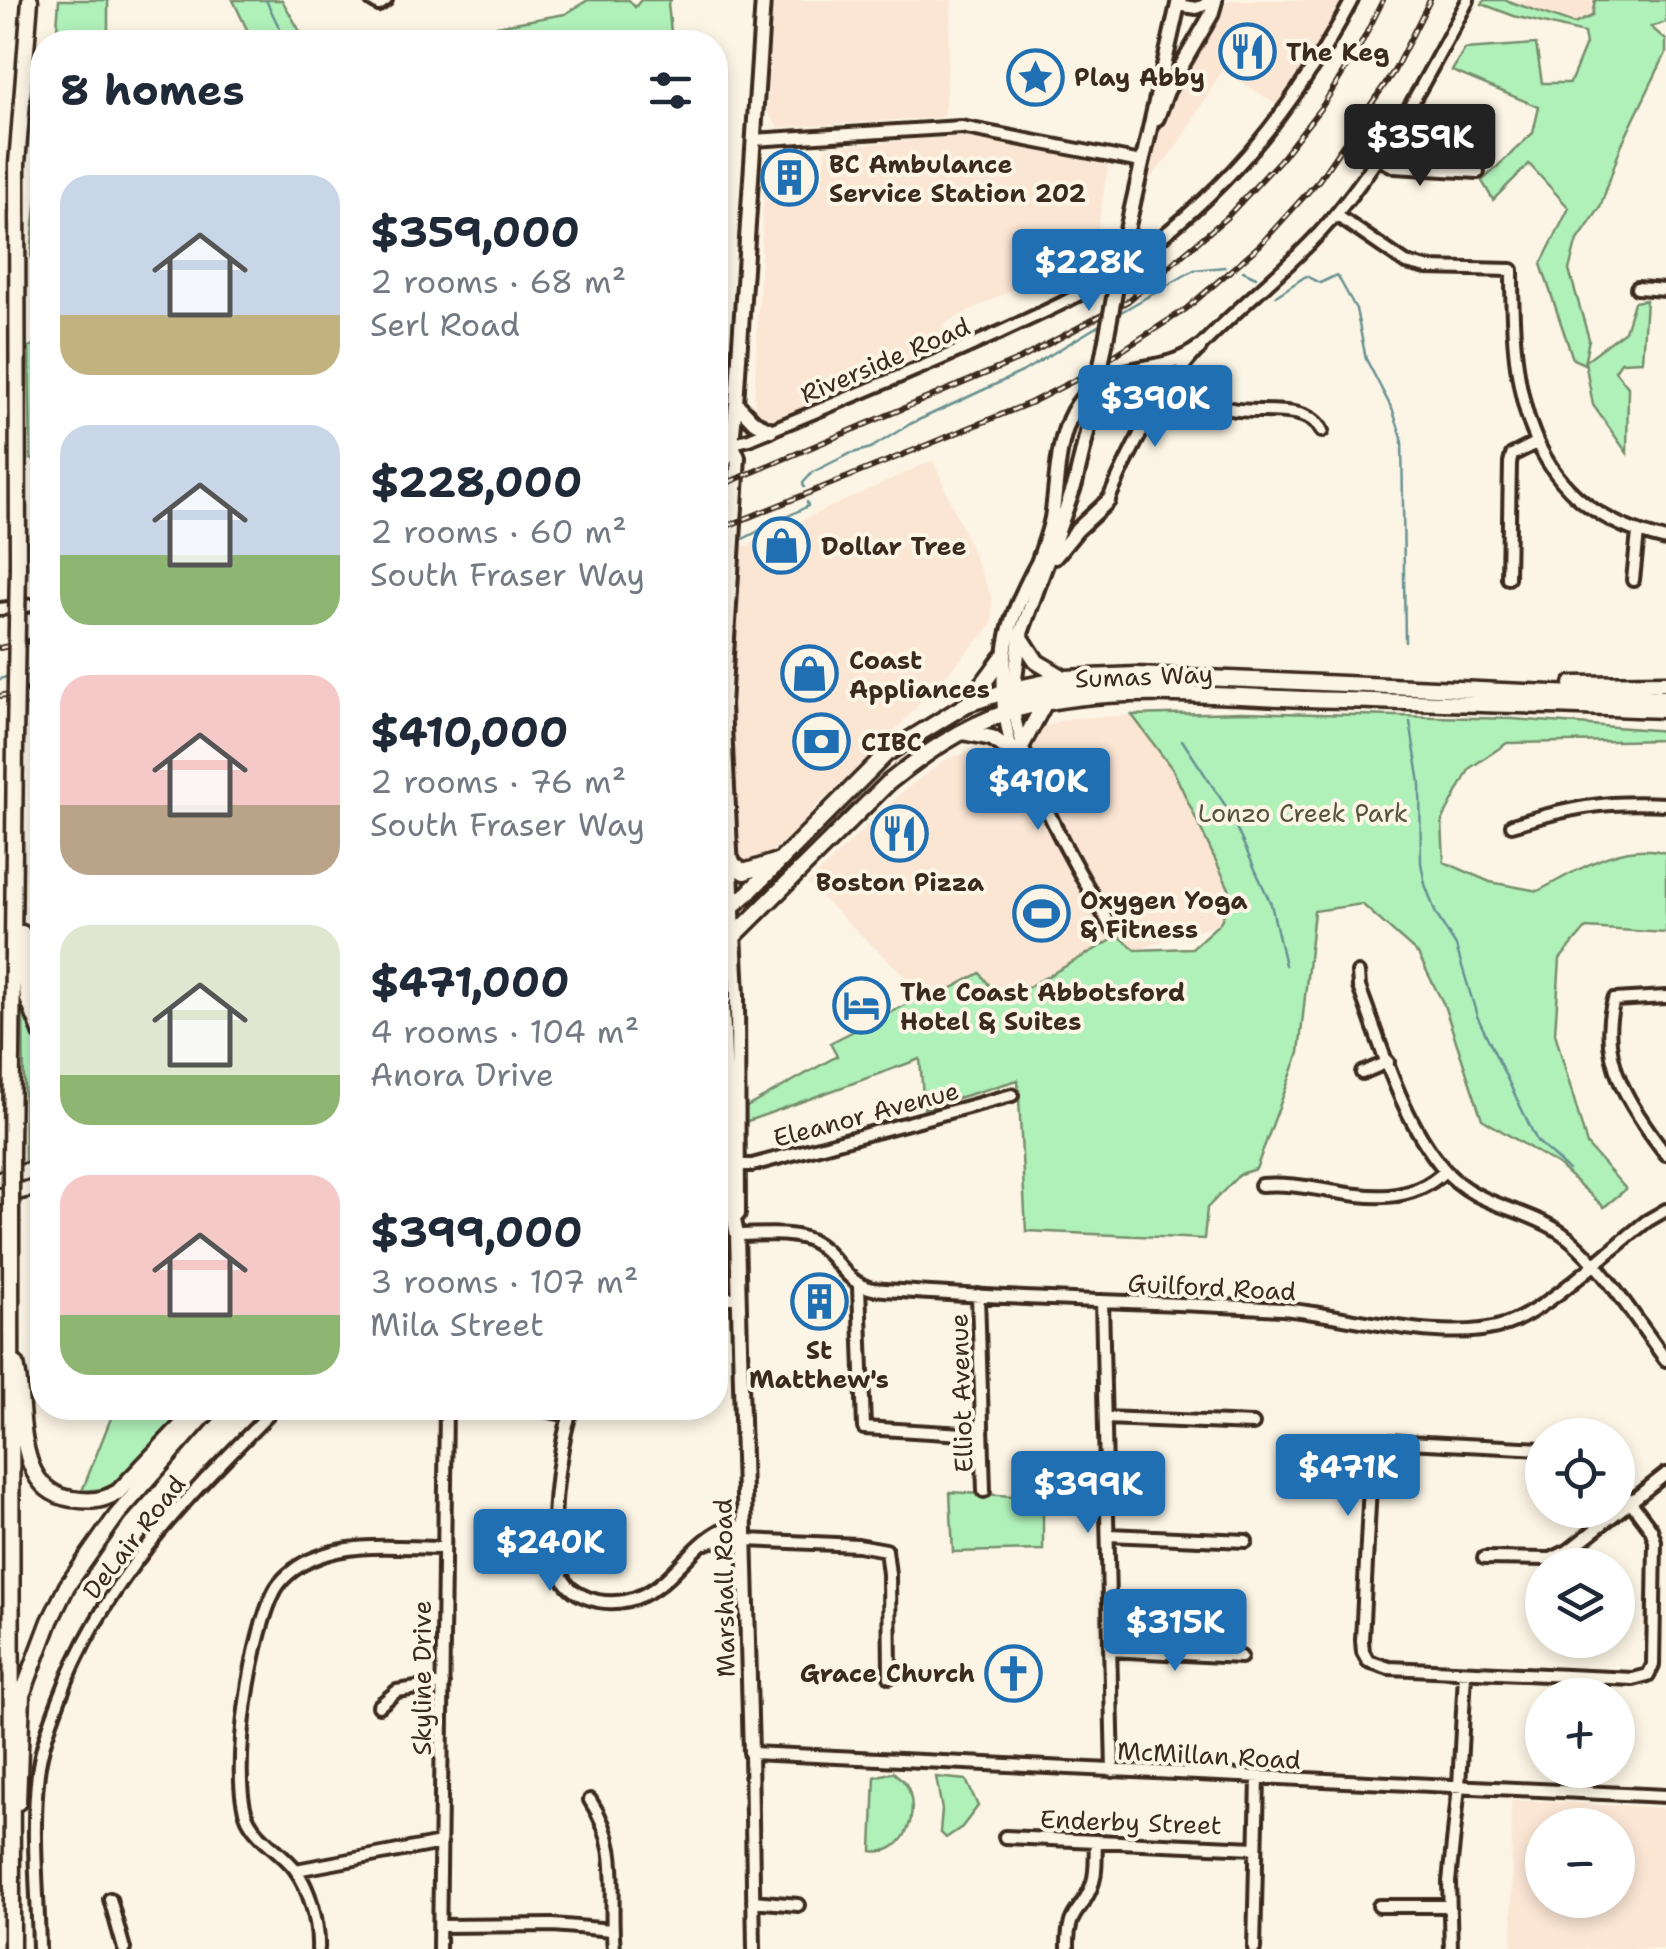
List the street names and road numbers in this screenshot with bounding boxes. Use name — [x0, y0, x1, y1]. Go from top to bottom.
street label: Riverside Road — [795, 309, 975, 411]
street label: Sumas Way — [1074, 657, 1214, 695]
street label: Eleanor Avenue — [770, 1073, 962, 1155]
street label: Guilford Road — [1127, 1266, 1297, 1308]
street label: Elliot Avenue — [941, 1313, 981, 1473]
street label: DeLair Road — [75, 1468, 193, 1606]
street label: Marshall Road — [705, 1498, 743, 1678]
street label: Skyline Drive — [405, 1600, 439, 1756]
street label: McMillan Road — [1116, 1733, 1302, 1777]
street label: Enderby Street — [1040, 1802, 1222, 1842]

